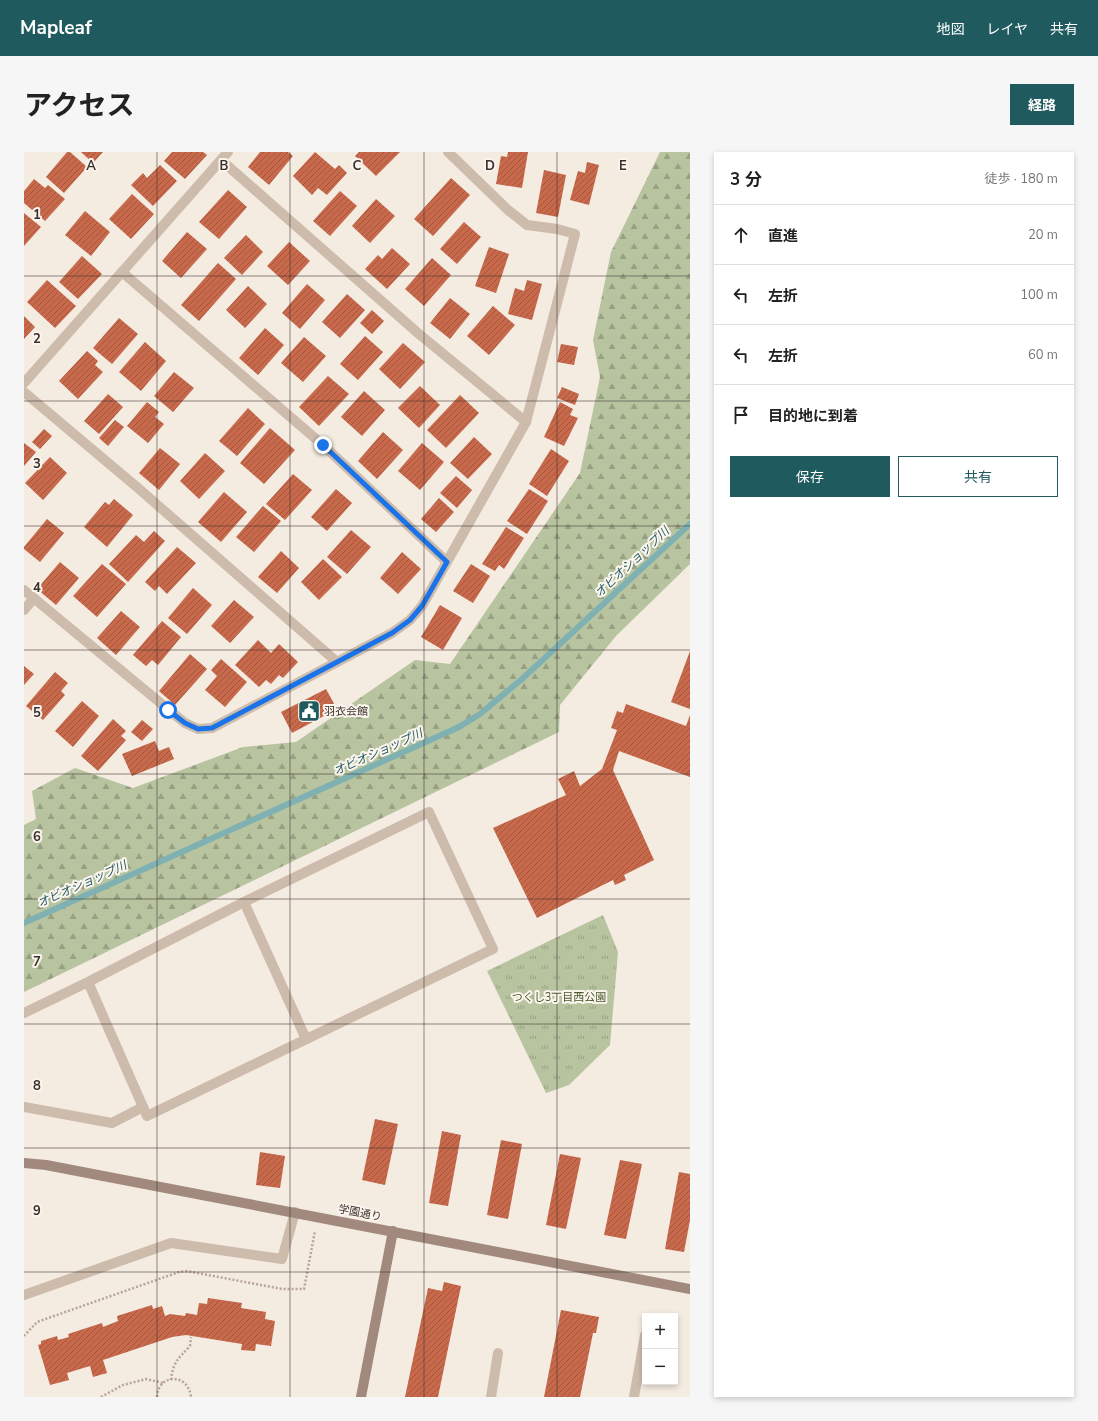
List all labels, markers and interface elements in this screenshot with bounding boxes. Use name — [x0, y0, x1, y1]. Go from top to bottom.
text: Mapleaf — [20, 15, 92, 41]
text: 地図 — [936, 20, 964, 39]
text: レイヤ — [986, 20, 1028, 39]
text: 共有 — [1050, 20, 1078, 39]
button: 経路 — [1010, 84, 1074, 125]
text: アクセス — [24, 87, 135, 125]
text: A — [86, 157, 96, 175]
text: B — [220, 157, 229, 175]
text: C — [353, 157, 362, 175]
text: D — [485, 157, 495, 175]
text: E — [619, 157, 627, 175]
text: 3 分 — [730, 168, 762, 191]
text: 徒歩 · 180 m — [984, 170, 1058, 188]
text: 1 — [33, 206, 41, 224]
icon: ahead — [730, 224, 752, 246]
text: 直進 — [768, 226, 798, 246]
text: 20 m — [1028, 226, 1058, 244]
icon: left — [730, 284, 752, 306]
text: 左折 — [768, 286, 798, 306]
text: 100 m — [1020, 286, 1058, 304]
text: 2 — [33, 330, 41, 348]
icon: left — [730, 344, 752, 366]
text: 左折 — [768, 346, 798, 366]
text: 60 m — [1028, 346, 1058, 364]
icon: arrive — [730, 404, 752, 426]
text: 目的地に到着 — [768, 406, 858, 426]
route end — [314, 436, 332, 454]
text: 3 — [33, 455, 41, 473]
button: 保存 — [730, 456, 890, 497]
button: 共有 — [898, 456, 1058, 497]
water label: オビオショップ川 — [591, 522, 674, 601]
text: 4 — [33, 579, 41, 597]
public building icon: 羽衣会館 — [296, 698, 322, 724]
route start — [159, 701, 177, 719]
text: 5 — [33, 704, 41, 722]
place label: 羽衣会館 — [324, 704, 368, 719]
water label: オビオショップ川 — [331, 724, 427, 779]
text: 6 — [33, 828, 41, 846]
water label: オビオショップ川 — [35, 856, 131, 911]
text: 7 — [33, 953, 41, 971]
park label: つくし3丁目西公園 — [512, 990, 606, 1005]
text: 8 — [33, 1077, 41, 1095]
street label: 学園通り — [337, 1201, 383, 1225]
text: 9 — [33, 1202, 41, 1220]
map controls — [642, 1313, 678, 1385]
button: + — [642, 1313, 678, 1349]
button: − — [642, 1349, 678, 1385]

